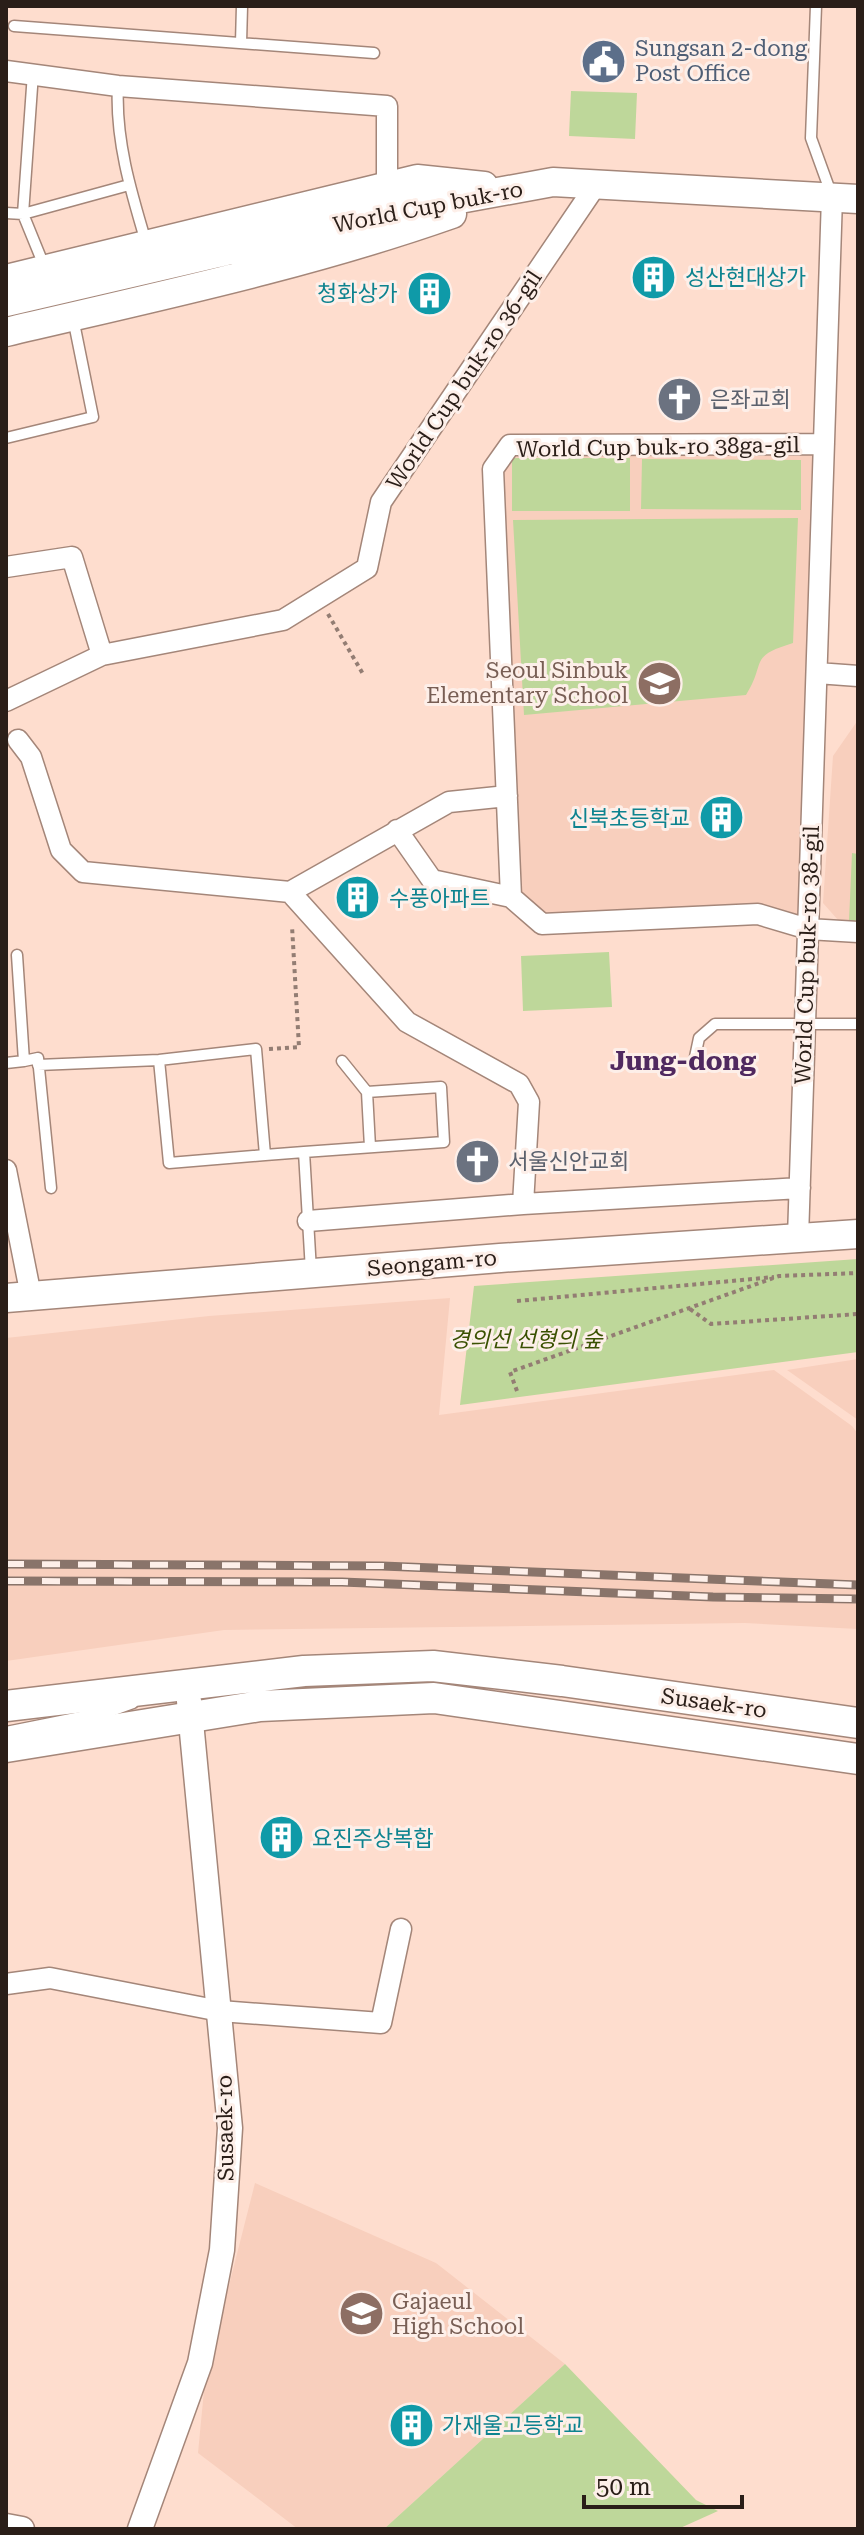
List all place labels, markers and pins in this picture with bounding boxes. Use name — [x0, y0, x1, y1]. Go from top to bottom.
place label: Sungsan 2-dong Post Office — [635, 36, 808, 86]
public building icon: Sungsan 2-dong Post Office — [580, 37, 628, 85]
building icon: 성산현대상가 — [630, 253, 678, 301]
place label: 성산현대상가 — [685, 265, 806, 290]
building icon: 청화상가 — [405, 269, 453, 317]
place label: 청화상가 — [317, 281, 398, 306]
church icon: 은좌교회 — [655, 375, 703, 423]
place label: 은좌교회 — [710, 387, 791, 412]
place label: Seoul Sinbuk Elementary School — [426, 658, 628, 708]
school or university icon: Seoul Sinbuk Elementary School — [635, 659, 683, 707]
building icon: 신북초등학교 — [697, 794, 745, 842]
place label: 신북초등학교 — [569, 806, 690, 831]
building icon: 수풍아파트 — [334, 874, 382, 922]
place label: 수풍아파트 — [389, 886, 490, 911]
church icon: 서울신안교회 — [453, 1137, 501, 1185]
place label: 서울신안교회 — [508, 1149, 629, 1174]
building icon: 요진주상복합 — [257, 1814, 305, 1862]
place label: 요진주상복합 — [312, 1826, 433, 1851]
place label: Gajaeul High School — [392, 2289, 524, 2339]
school or university icon: Gajaeul High School — [337, 2290, 385, 2338]
building icon: 가재울고등학교 — [387, 2401, 435, 2449]
place label: 가재울고등학교 — [442, 2413, 584, 2438]

